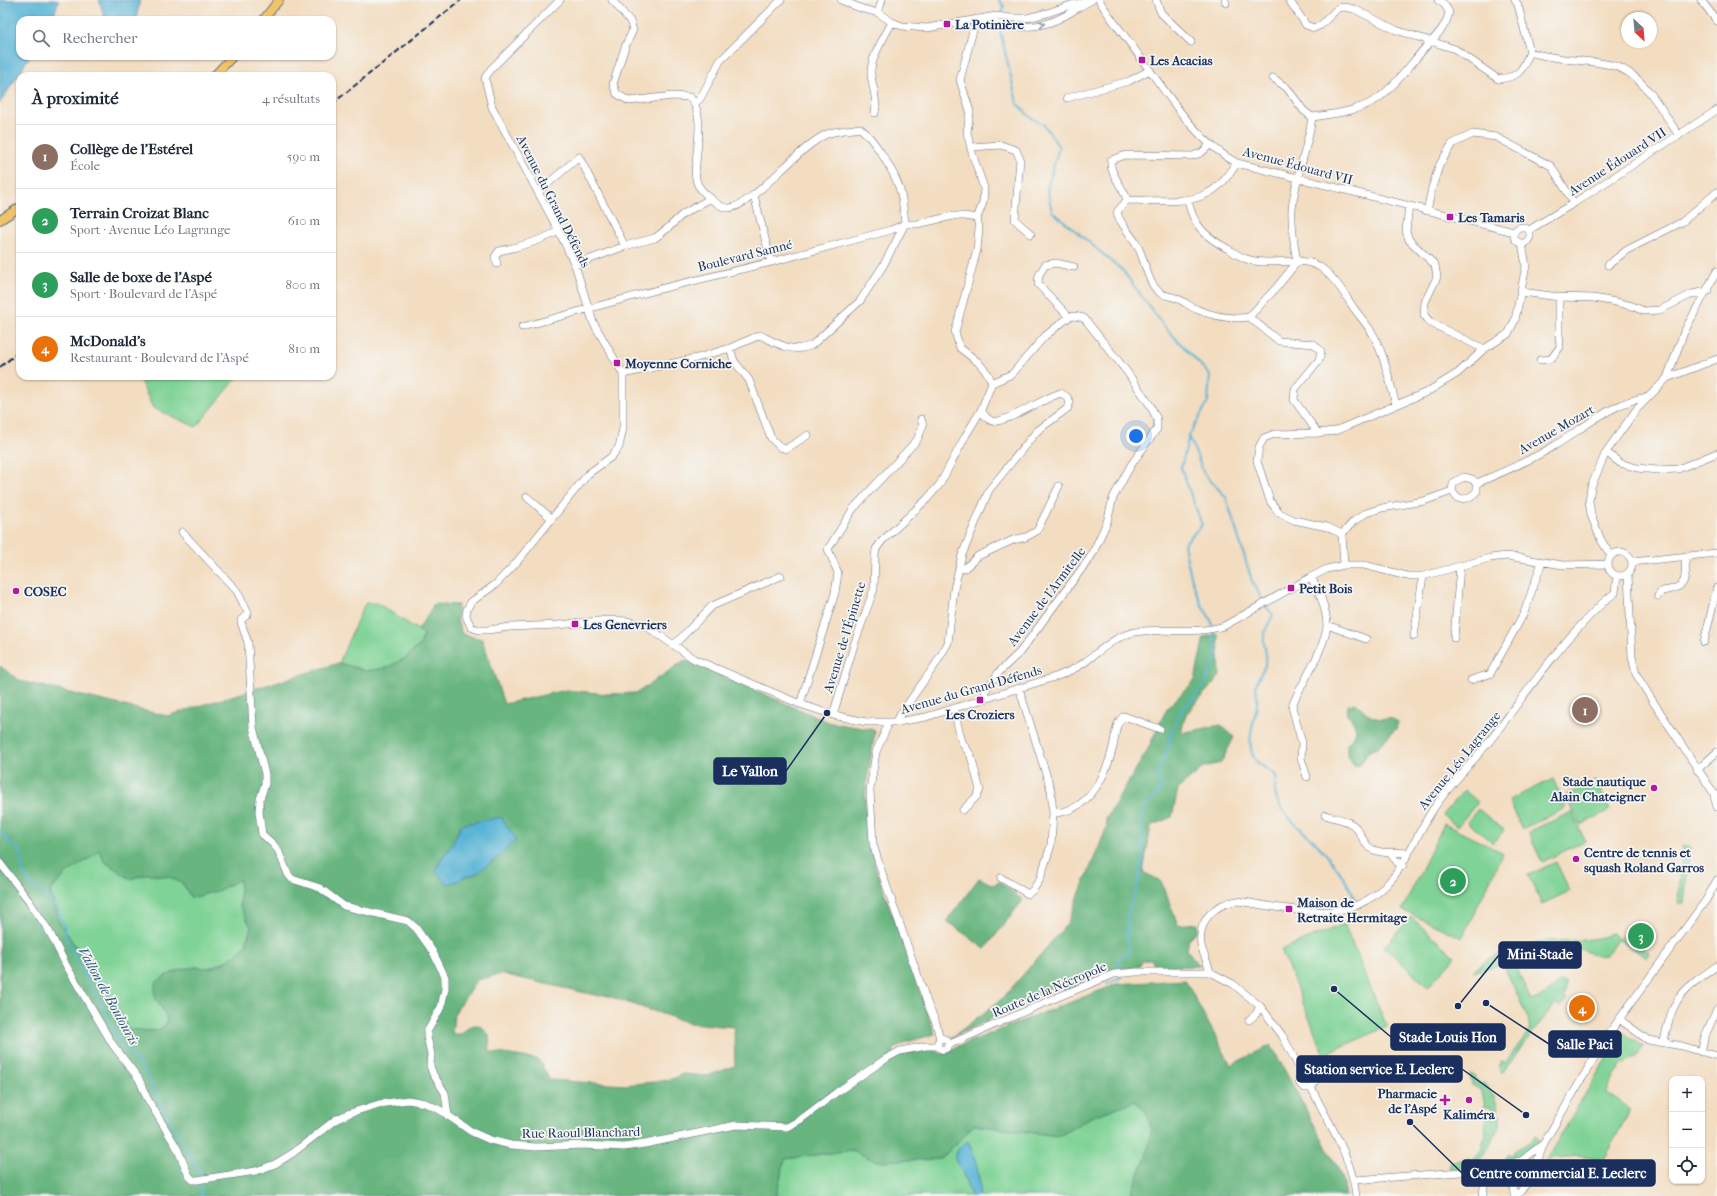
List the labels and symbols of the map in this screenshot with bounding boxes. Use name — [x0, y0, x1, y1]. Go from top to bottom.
north arrow — [1621, 12, 1657, 48]
place label: La Potinière — [955, 17, 1024, 32]
marker: La Potinière — [942, 19, 952, 29]
one-way arrow — [1039, 20, 1046, 29]
place label: Les Acacias — [1150, 53, 1213, 68]
marker: Les Acacias — [1137, 55, 1147, 65]
street label: Avenue Édouard VII — [1565, 124, 1669, 199]
street label: Avenue du Grand Défends — [513, 132, 594, 270]
street label: Avenue Édouard VII — [1240, 143, 1355, 187]
place label: Les Tamaris — [1458, 210, 1525, 225]
marker: Les Tamaris — [1445, 212, 1455, 222]
street label: Boulevard Samné — [696, 236, 795, 275]
place label: Moyenne Corniche — [624, 356, 732, 372]
marker: Moyenne Corniche — [612, 358, 622, 368]
street label: Avenue Mozart — [1515, 402, 1597, 458]
your location — [1126, 426, 1146, 446]
street label: Avenue de l'Armitelle — [1004, 543, 1089, 650]
street label: Avenue de l'Épinette — [820, 579, 869, 696]
place label: Petit Bois — [1299, 581, 1353, 596]
marker: Petit Bois — [1286, 583, 1296, 593]
place label: COSEC — [24, 584, 67, 599]
marker: COSEC — [11, 586, 21, 596]
place label: Les Genevriers — [583, 617, 667, 632]
marker: Les Genevriers — [570, 619, 580, 629]
street label: Avenue du Grand Défends — [898, 662, 1044, 717]
marker: Les Croziers — [975, 695, 985, 705]
pin: 1 — [1572, 695, 1598, 725]
place label: Les Croziers — [946, 707, 1015, 722]
street label: Avenue Léo Lagrange — [1415, 708, 1504, 813]
callout: Le Vallon — [714, 758, 786, 784]
text: Le Vallon — [722, 763, 779, 780]
place label: Stade nautique Alain Chateigner — [1549, 774, 1647, 805]
marker: Stade nautique Alain Chateigner — [1649, 783, 1659, 793]
place label: Centre de tennis et squash Roland Garros — [1584, 845, 1704, 876]
marker: Centre de tennis et squash Roland Garros — [1571, 854, 1581, 864]
pin: 2 — [1440, 866, 1466, 896]
place label: Maison de Retraite Hermitage — [1296, 895, 1408, 926]
marker: Maison de Retraite Hermitage — [1284, 904, 1294, 914]
pin: 3 — [1628, 921, 1654, 951]
callout: Mini-Stade — [1499, 942, 1581, 968]
water label: Vallon de Boulouris — [75, 944, 143, 1049]
text: Mini-Stade — [1506, 946, 1573, 963]
street label: Route de la Nécropole — [990, 958, 1109, 1020]
pin: 4 — [1569, 993, 1595, 1023]
callout: Stade Louis Hon — [1391, 1024, 1505, 1050]
text: Stade Louis Hon — [1399, 1029, 1498, 1046]
callout: Salle Paci — [1549, 1031, 1621, 1057]
text: Salle Paci — [1557, 1036, 1614, 1053]
callout: Station service E. Leclerc — [1297, 1056, 1462, 1082]
text: Station service E. Leclerc — [1304, 1061, 1455, 1078]
place label: Pharmacie de l'Aspé — [1378, 1086, 1438, 1117]
marker: Pharmacie de l'Aspé — [1440, 1095, 1450, 1105]
marker: Kaliméra — [1464, 1095, 1474, 1105]
place label: Kaliméra — [1443, 1107, 1496, 1122]
street label: Rue Raoul Blanchard — [522, 1124, 641, 1141]
callout: Centre commercial E. Leclerc — [1462, 1160, 1655, 1186]
text: Centre commercial E. Leclerc — [1470, 1165, 1647, 1182]

